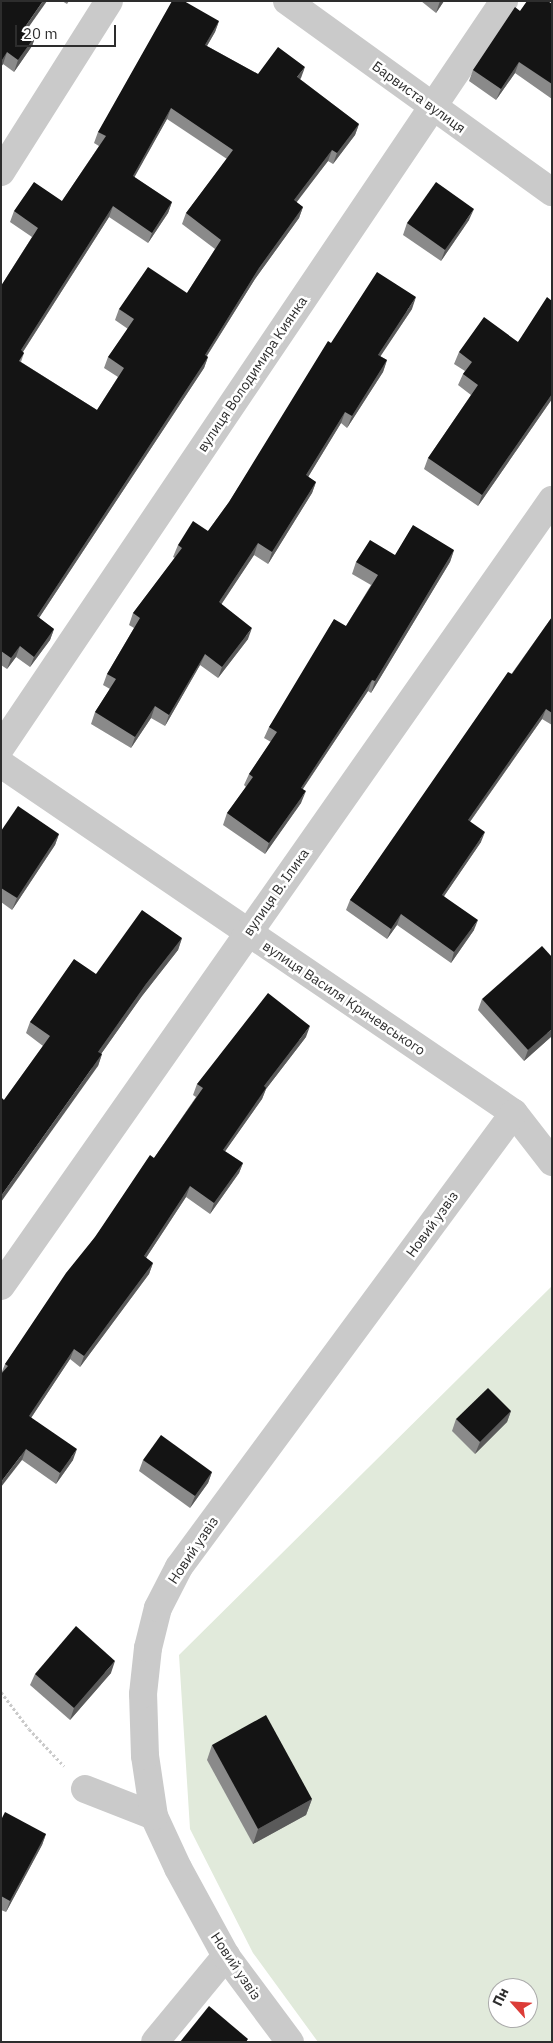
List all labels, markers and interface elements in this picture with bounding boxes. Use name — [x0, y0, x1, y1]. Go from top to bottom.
scale bar — [18, 15, 119, 47]
text: 20 m — [23, 24, 58, 43]
street label: Барвиста вулиця — [369, 57, 469, 137]
street label: вулиця Володимира Киянка — [194, 293, 310, 455]
street label: вулиця В. Ілика — [240, 845, 312, 939]
street label: вулиця Василя Кричевського — [260, 937, 428, 1059]
street label: Новий узвіз — [402, 1188, 462, 1260]
street label: Новий узвіз — [164, 1513, 222, 1587]
street label: Новий узвіз — [207, 1929, 265, 2003]
north arrow — [488, 1978, 538, 2028]
text: Пн — [488, 1985, 513, 2009]

